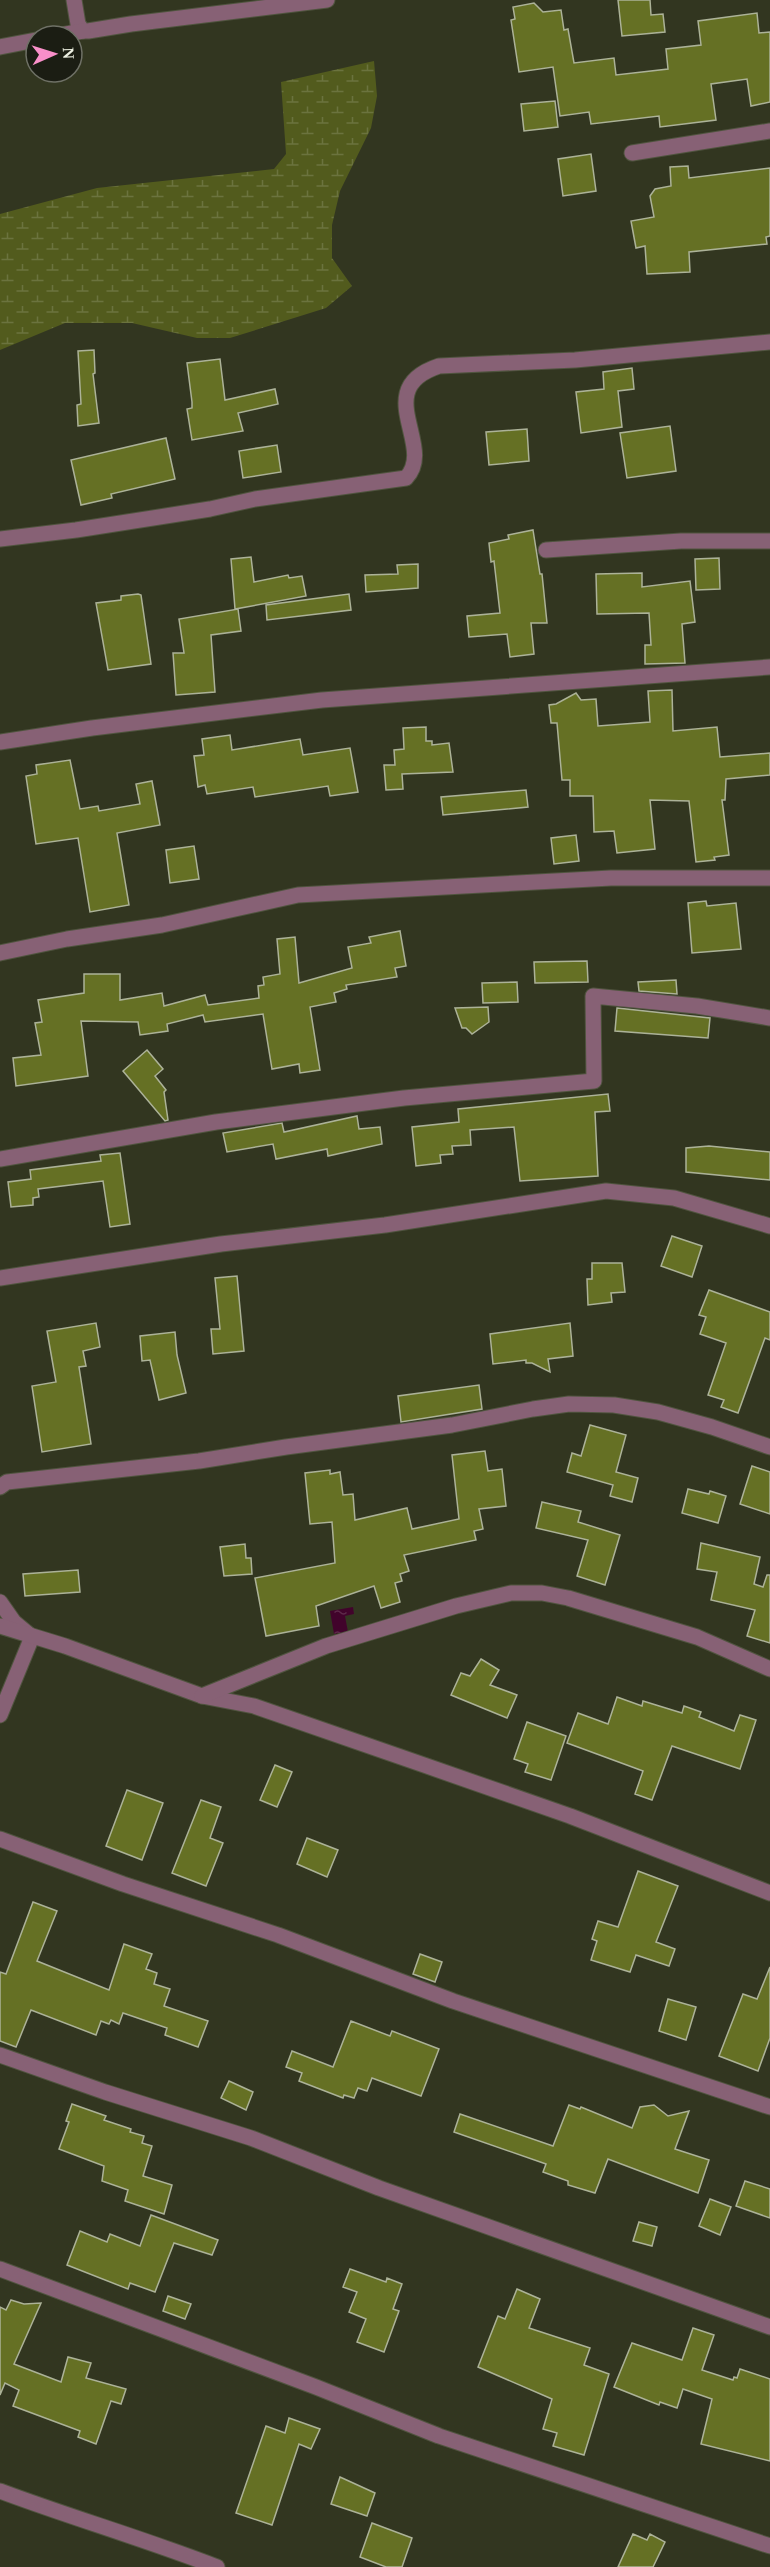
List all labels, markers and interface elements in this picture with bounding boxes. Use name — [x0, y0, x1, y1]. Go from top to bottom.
north arrow — [24, 24, 84, 84]
text: N — [60, 47, 77, 60]

